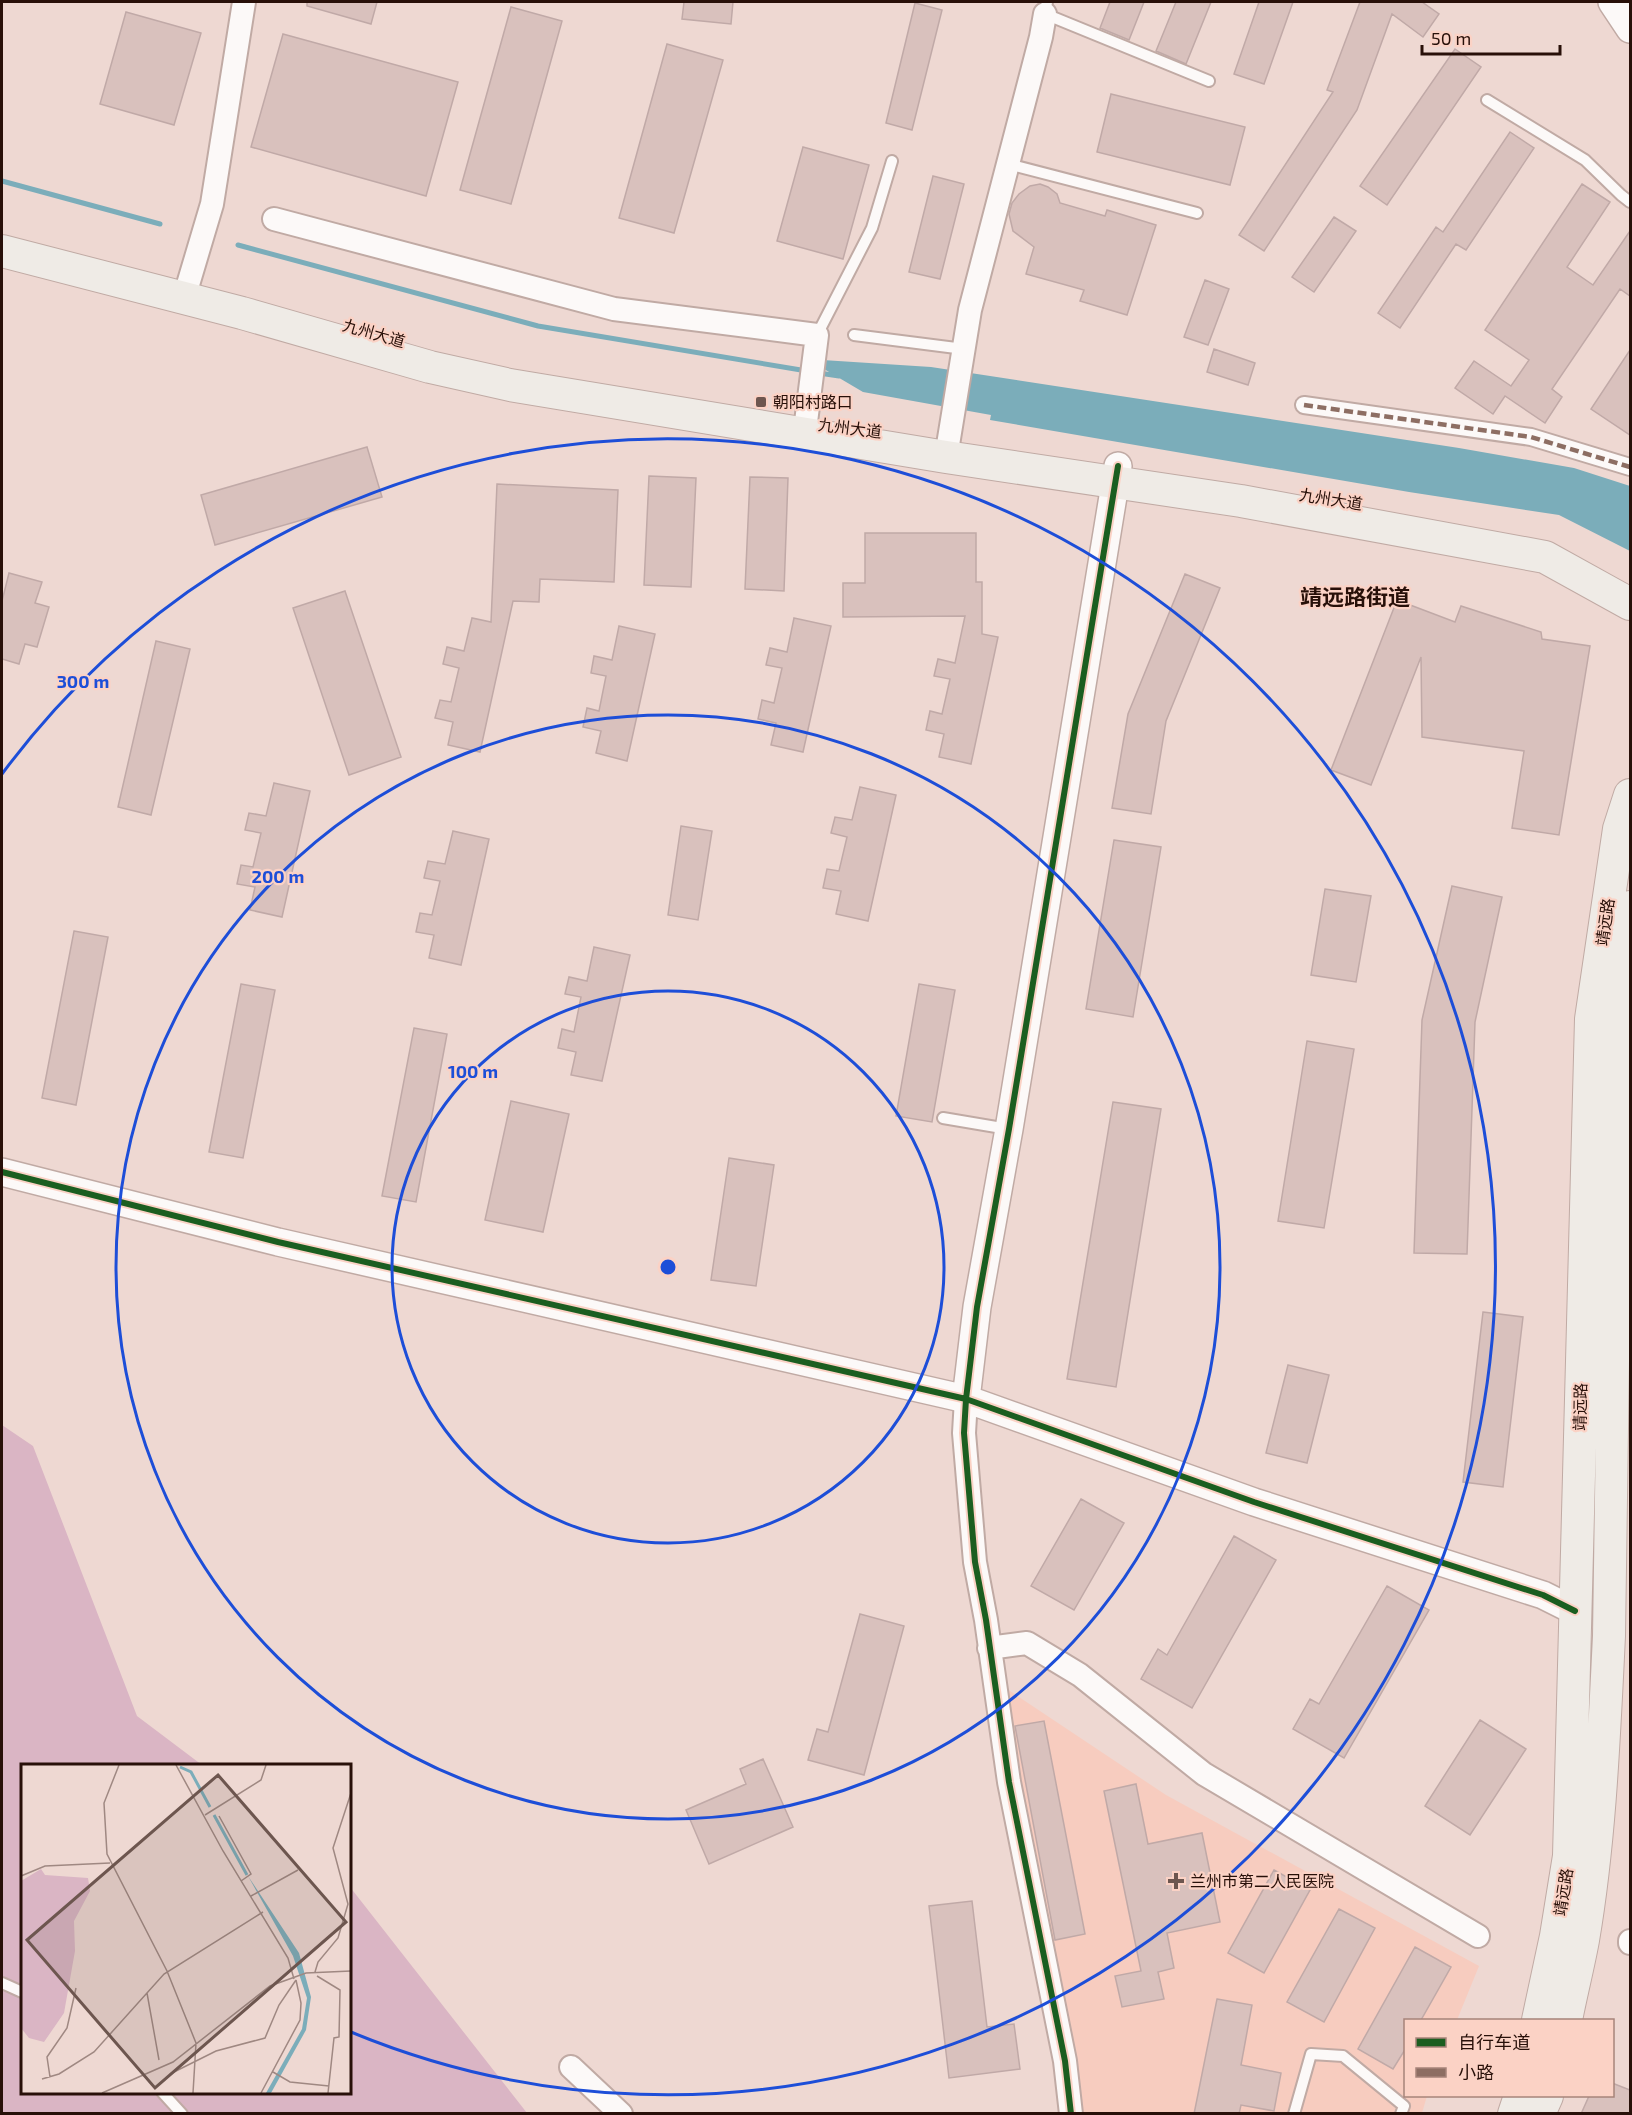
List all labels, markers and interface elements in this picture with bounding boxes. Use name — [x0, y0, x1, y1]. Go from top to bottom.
scale bar — [1422, 18, 1560, 56]
text: 50 m — [1431, 27, 1471, 49]
street label: 九州大道 — [341, 315, 408, 350]
place label: 朝阳村路口 — [773, 392, 853, 411]
marker: 朝阳村路口 — [754, 395, 768, 409]
street label: 九州大道 — [817, 414, 883, 441]
street label: 九州大道 — [1298, 484, 1364, 513]
district label: 靖远路街道 — [1300, 583, 1410, 609]
text: 300 m — [57, 670, 109, 692]
text: 200 m — [252, 865, 304, 887]
street label: 靖远路 — [1592, 897, 1617, 947]
text: 100 m — [448, 1060, 498, 1082]
centre of rings — [658, 1257, 678, 1277]
street label: 靖远路 — [1570, 1383, 1589, 1431]
inset map — [21, 1764, 351, 2094]
street label: 靖远路 — [1549, 1867, 1576, 1917]
place label: 兰州市第二人民医院 — [1190, 1871, 1334, 1890]
marker: 兰州市第二人民医院 — [1167, 1872, 1185, 1890]
legend — [1404, 2019, 1614, 2097]
text: 自行车道 — [1458, 2031, 1530, 2053]
text: 小路 — [1458, 2061, 1494, 2083]

